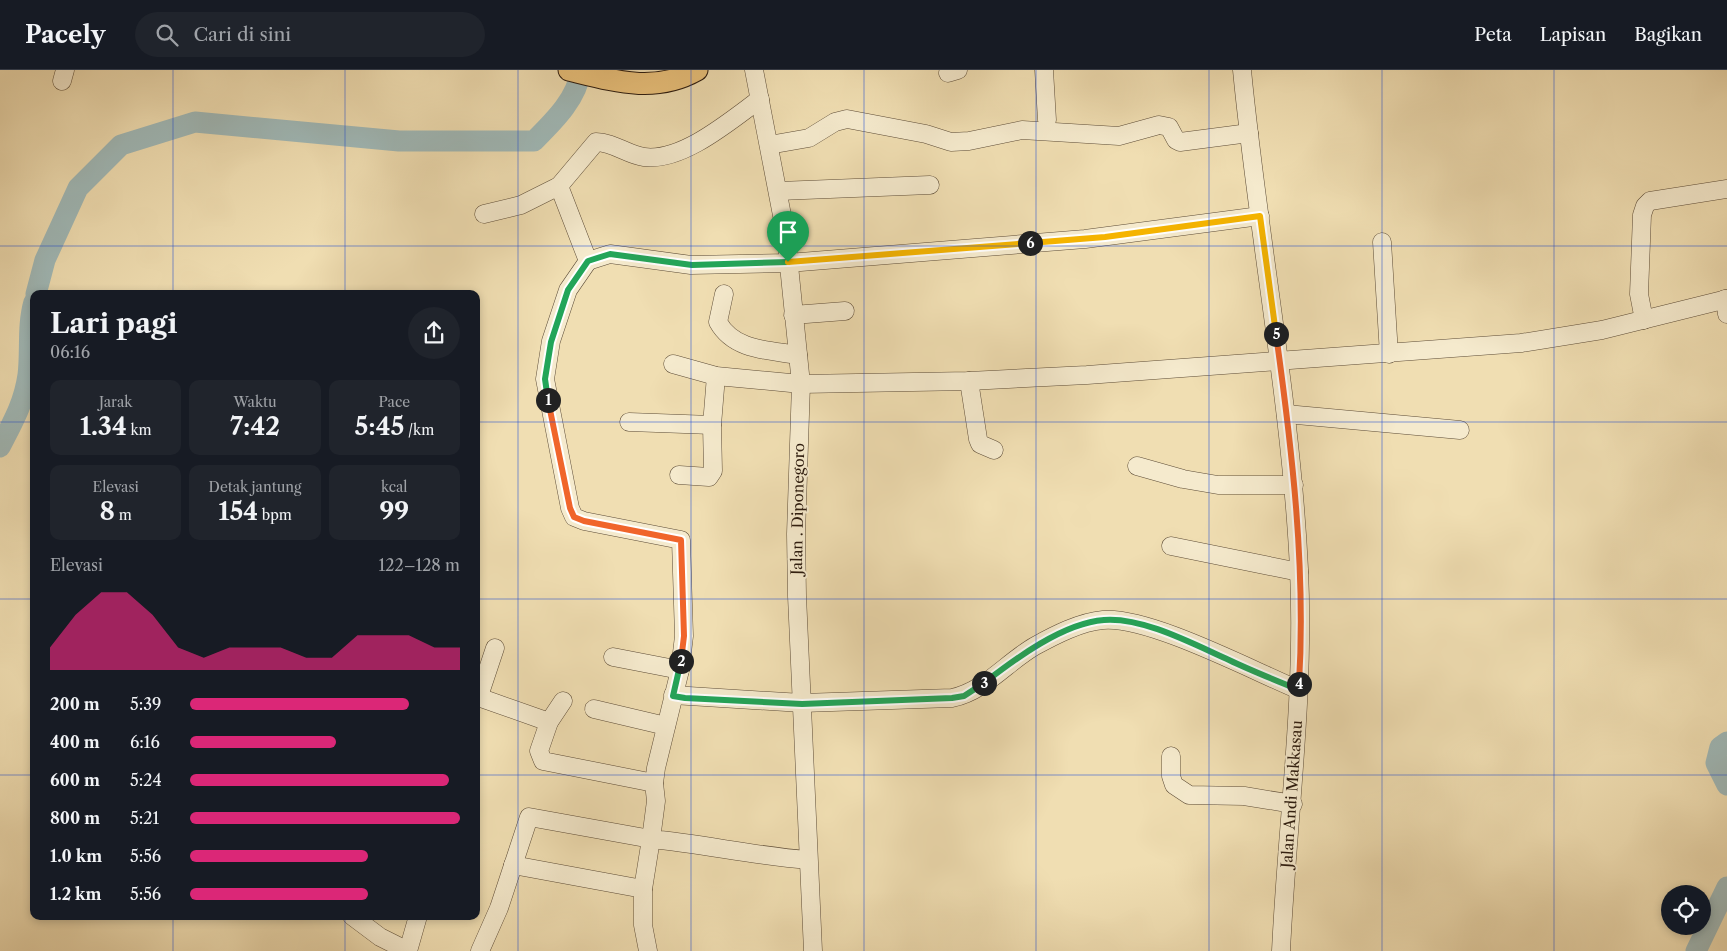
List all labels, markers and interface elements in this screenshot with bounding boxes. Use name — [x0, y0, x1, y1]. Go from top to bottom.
search box — [135, 12, 485, 57]
text: Pacely — [25, 20, 105, 49]
icon: search — [153, 21, 181, 49]
text: Cari di sini — [193, 23, 291, 46]
text: Peta — [1474, 24, 1512, 46]
text: Lapisan — [1540, 24, 1606, 46]
text: Bagikan — [1634, 24, 1702, 46]
pin — [767, 211, 809, 262]
icon: arrive — [774, 218, 802, 246]
pin: 6 — [1018, 230, 1042, 256]
text: 6 — [1026, 234, 1035, 252]
text: Lari pagi — [50, 306, 177, 340]
button: share — [408, 307, 460, 359]
pin: 5 — [1264, 322, 1288, 346]
text: 5 — [1273, 325, 1280, 343]
text: 06:16 — [50, 342, 90, 362]
pin: 1 — [536, 388, 560, 412]
text: 1 — [545, 391, 552, 409]
text: Jarak — [99, 393, 132, 411]
text: Waktu — [233, 393, 277, 411]
text: Pace — [379, 393, 410, 411]
text: 1.34 — [80, 411, 127, 442]
text: 7:42 — [230, 411, 280, 442]
text: 5:45 — [354, 411, 404, 442]
text: km — [127, 421, 152, 439]
text: /km — [404, 421, 434, 439]
street label: Jalan . Diponegoro — [787, 443, 808, 577]
text: Elevasi — [93, 478, 139, 496]
text: Detak jantung — [209, 478, 301, 496]
text: kcal — [381, 478, 408, 496]
text: 8 — [100, 496, 115, 527]
text: 154 — [218, 496, 258, 527]
text: 99 — [379, 496, 409, 527]
text: m — [115, 506, 132, 524]
text: bpm — [258, 506, 292, 524]
text: Elevasi — [50, 555, 103, 575]
text: 122–128 m — [379, 555, 460, 575]
pin: 2 — [668, 648, 694, 674]
text: 2 — [677, 652, 686, 670]
pin: 3 — [972, 670, 996, 696]
pin: 4 — [1286, 672, 1312, 696]
text: 3 — [981, 674, 988, 692]
text: 4 — [1295, 675, 1304, 693]
text: 200 m — [50, 694, 100, 714]
text: 5:39 — [130, 694, 161, 714]
street label: Jalan Andi Makkasau — [1277, 720, 1306, 870]
text: 400 m — [50, 732, 100, 752]
text: 6:16 — [130, 732, 160, 752]
text: 600 m — [50, 770, 100, 790]
text: 5:24 — [130, 770, 162, 790]
text: 800 m — [50, 808, 100, 828]
text: 5:21 — [130, 808, 159, 828]
text: 1.0 km — [50, 846, 102, 866]
text: 5:56 — [130, 846, 161, 866]
text: 1.2 km — [50, 884, 102, 904]
text: 5:56 — [130, 884, 161, 904]
map controls — [1661, 885, 1711, 935]
button: locate — [1661, 885, 1711, 935]

